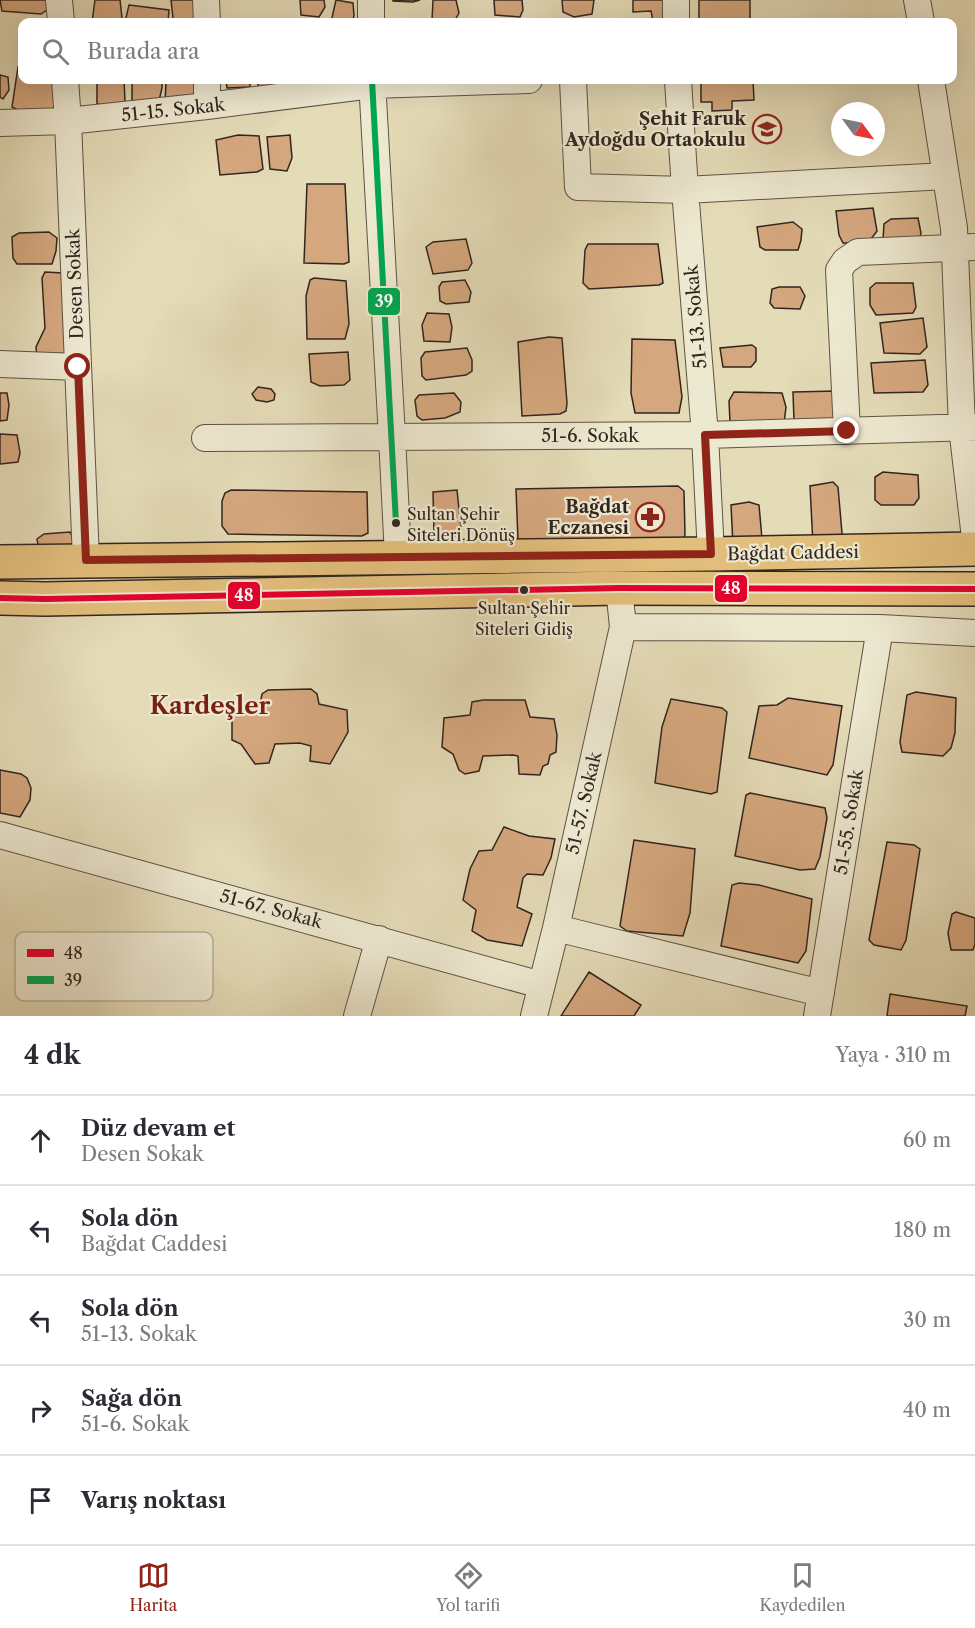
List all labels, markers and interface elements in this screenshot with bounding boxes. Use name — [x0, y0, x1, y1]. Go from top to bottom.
search box — [18, 18, 957, 84]
icon: search — [39, 35, 72, 68]
text: Burada ara — [87, 38, 200, 65]
street label: 51-15. Sokak — [120, 93, 227, 126]
north arrow — [831, 102, 885, 156]
place label: Şehit Faruk Aydoğdu Ortaokulu — [564, 108, 747, 151]
school or university icon: Şehit Faruk Aydoğdu Ortaokulu — [751, 113, 783, 145]
street label: Desen Sokak — [62, 227, 88, 340]
street label: 51-13. Sokak — [680, 263, 711, 370]
line badge: 39 — [367, 287, 401, 316]
text: 39 — [375, 291, 393, 311]
route start — [64, 353, 90, 379]
route end — [833, 417, 859, 443]
street label: 51-6. Sokak — [541, 425, 640, 447]
place label: Bağdat Eczanesi — [548, 496, 630, 539]
pharmacy icon: Bağdat Eczanesi — [634, 501, 666, 533]
place label: Sultan Şehir Siteleri Dönüş — [407, 504, 515, 545]
marker: Sultan Şehir Siteleri Dönüş — [390, 517, 402, 529]
street label: Bağdat Caddesi — [727, 541, 860, 565]
line badge: 48 — [714, 574, 748, 603]
text: 48 — [721, 578, 741, 598]
line badge: 48 — [227, 581, 261, 610]
marker: Sultan Şehir Siteleri Gidiş — [518, 584, 530, 596]
text: 48 — [234, 585, 254, 605]
place label: Sultan Şehir Siteleri Gidiş — [475, 598, 573, 639]
district label: Kardeşler — [150, 691, 271, 720]
street label: 51-57. Sokak — [562, 748, 607, 856]
street label: 51-55. Sokak — [830, 766, 868, 876]
street label: 51-67. Sokak — [217, 885, 326, 934]
legend — [15, 932, 213, 1001]
text: 48 — [64, 943, 83, 963]
text: 39 — [64, 970, 82, 990]
text: 4 dk — [24, 1039, 80, 1071]
text: Yaya · 310 m — [835, 1043, 951, 1067]
text: Düz devam et — [81, 1115, 235, 1142]
icon: ahead — [24, 1124, 57, 1157]
text: 60 m — [903, 1128, 951, 1152]
text: Desen Sokak — [81, 1142, 204, 1166]
text: Sola dön — [81, 1205, 179, 1232]
icon: left — [24, 1214, 57, 1247]
text: 180 m — [894, 1218, 951, 1242]
text: Bağdat Caddesi — [81, 1232, 227, 1256]
text: Sola dön — [81, 1295, 179, 1322]
icon: left — [24, 1304, 57, 1337]
text: 30 m — [903, 1308, 951, 1332]
text: 51-13. Sokak — [81, 1322, 197, 1346]
text: Sağa dön — [81, 1385, 182, 1412]
icon: right — [24, 1394, 57, 1427]
text: 40 m — [903, 1398, 951, 1422]
text: 51-6. Sokak — [81, 1412, 189, 1436]
icon: arrive — [24, 1484, 57, 1517]
text: Varış noktası — [81, 1487, 226, 1514]
tab: Harita — [130, 1559, 177, 1615]
tab: Yol tarifi — [436, 1559, 500, 1615]
tab: Kaydedilen — [759, 1559, 845, 1615]

